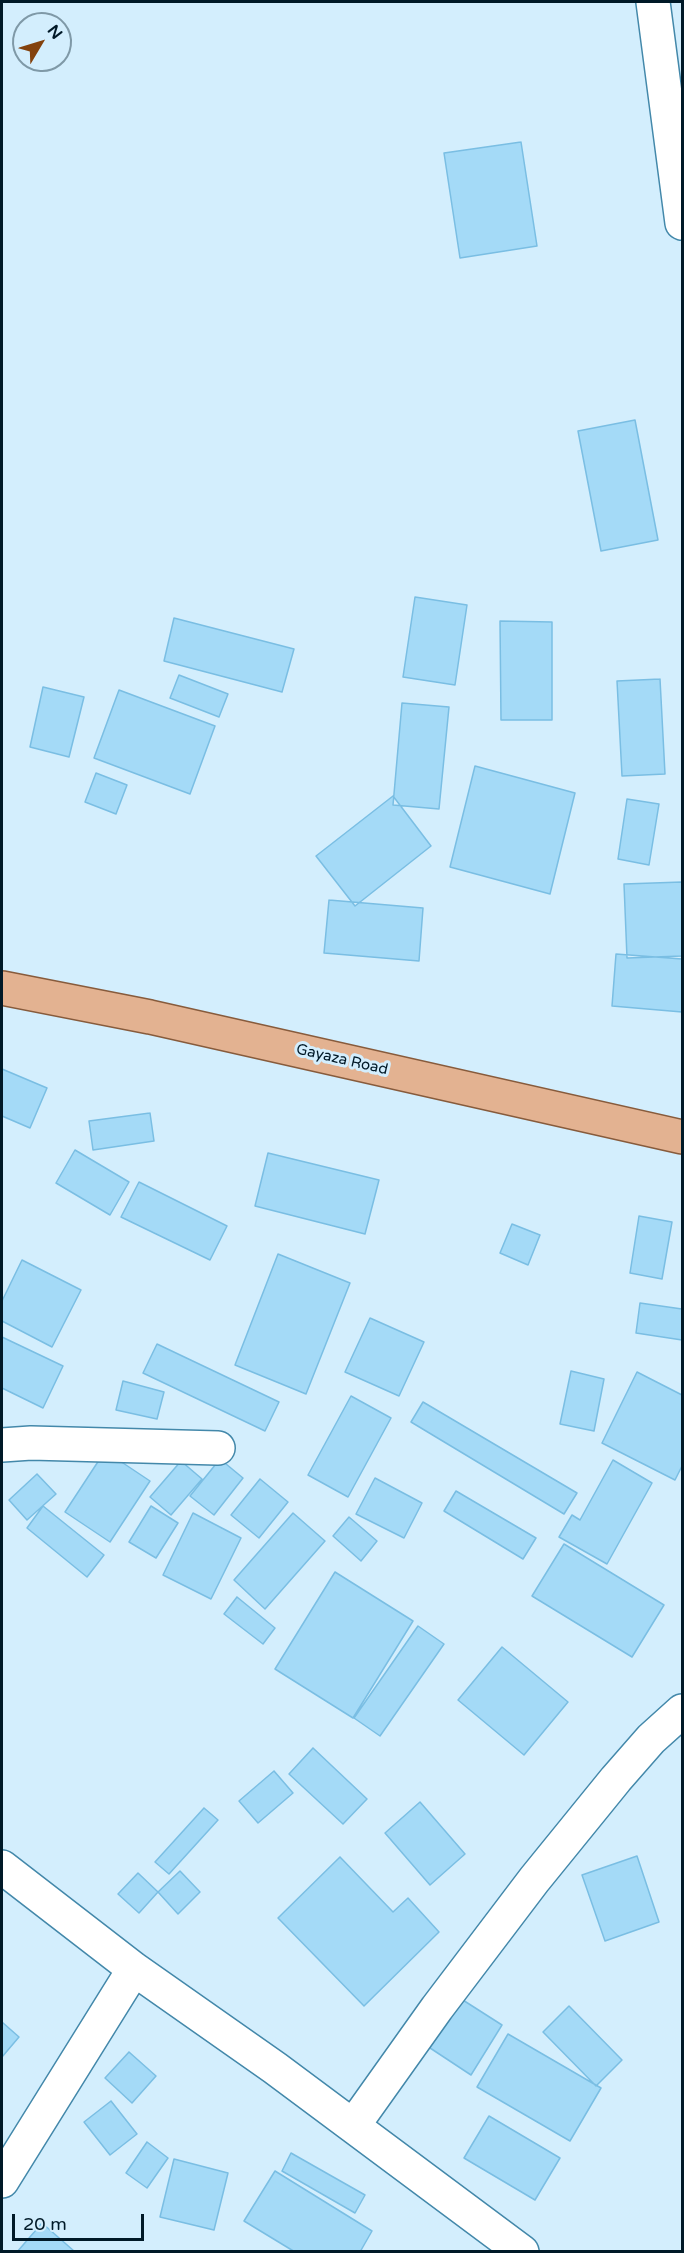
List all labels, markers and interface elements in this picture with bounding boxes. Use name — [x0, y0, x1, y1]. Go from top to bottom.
north arrow — [12, 12, 72, 72]
text: N — [43, 21, 66, 43]
street label: Gayaza Road — [294, 1041, 390, 1079]
scale bar — [15, 2202, 147, 2240]
text: 20 m — [23, 2213, 67, 2235]

